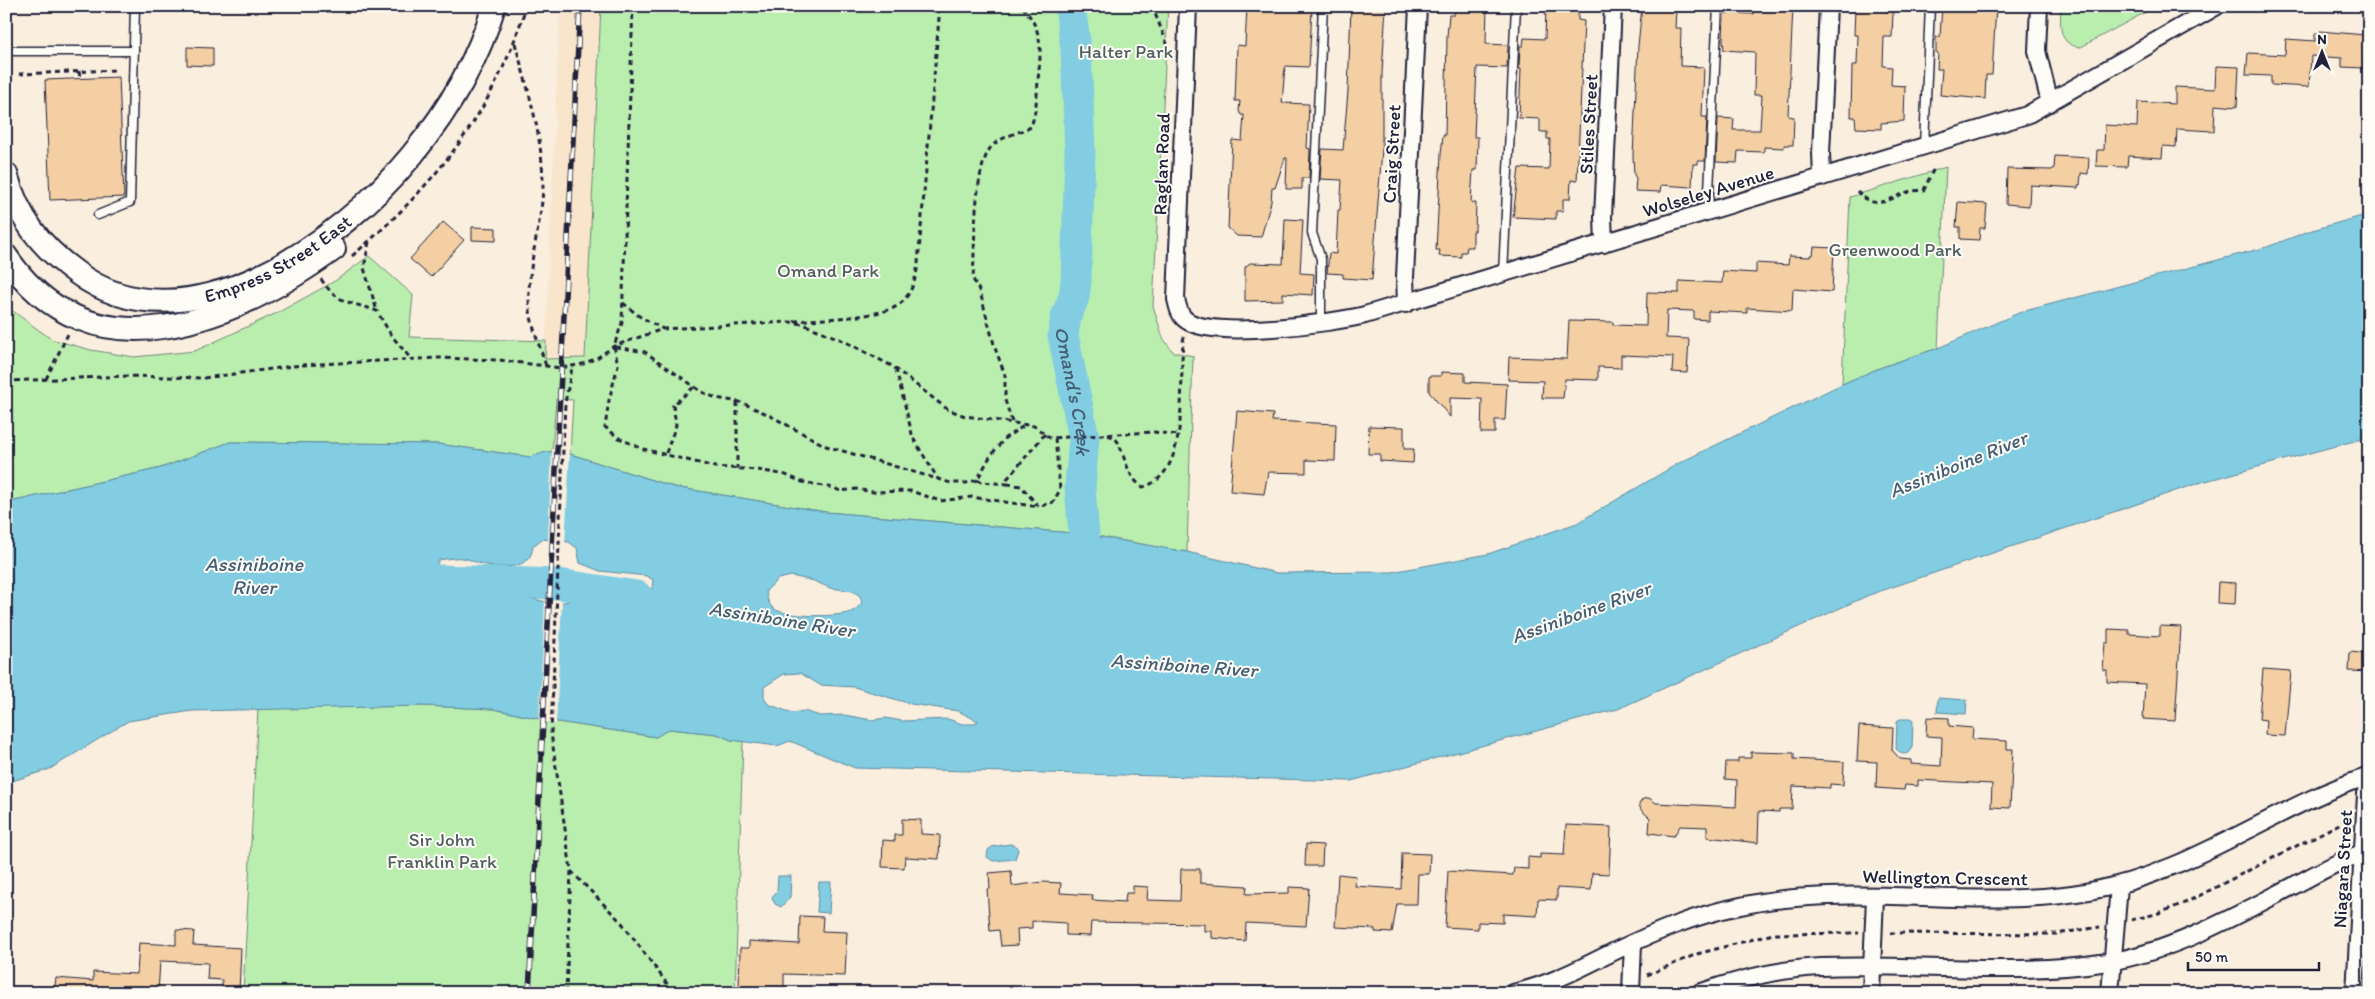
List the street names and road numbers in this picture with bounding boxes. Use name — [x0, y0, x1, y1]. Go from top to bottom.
street label: Stiles Street — [1574, 73, 1603, 175]
street label: Craig Street — [1377, 104, 1406, 204]
street label: Raglan Road — [1148, 112, 1175, 216]
street label: Wolseley Avenue — [1640, 161, 1777, 222]
street label: Empress Street East — [202, 210, 356, 308]
street label: Niagara Street — [2328, 809, 2357, 929]
street label: Wellington Crescent — [1862, 865, 2028, 890]

